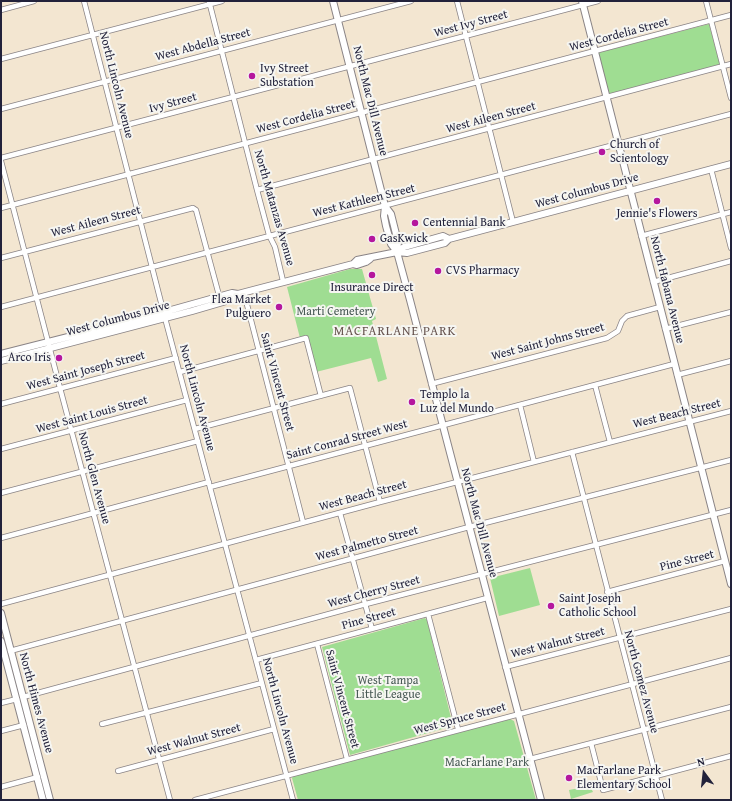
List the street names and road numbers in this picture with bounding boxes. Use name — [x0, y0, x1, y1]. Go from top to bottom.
street label: West Ivy Street — [433, 7, 509, 41]
street label: West Cordelia Street — [568, 15, 670, 55]
street label: West Abdella Street — [154, 25, 252, 65]
street label: North Lincoln Avenue — [96, 30, 136, 140]
street label: North Mac Dill Avenue — [349, 44, 391, 158]
street label: Ivy Street — [148, 90, 198, 116]
street label: West Cordelia Street — [255, 97, 357, 137]
street label: West Aileen Street — [445, 99, 537, 137]
street label: North Matanzas Avenue — [251, 148, 297, 268]
street label: West Columbus Drive — [534, 170, 640, 212]
street label: West Kathleen Street — [311, 181, 417, 221]
street label: West Aileen Street — [50, 203, 142, 241]
street label: North Habana Avenue — [647, 235, 687, 345]
street label: West Columbus Drive — [65, 298, 171, 340]
street label: West Saint Johns Street — [490, 320, 606, 364]
street label: Saint Vincent Street — [257, 331, 297, 433]
street label: North Lincoln Avenue — [176, 343, 218, 453]
street label: West Saint Joseph Street — [25, 348, 147, 394]
street label: West Saint Louis Street — [35, 393, 149, 437]
street label: West Beach Street — [632, 396, 722, 432]
street label: Saint Conrad Street West — [285, 417, 409, 463]
street label: North Glen Avenue — [75, 430, 113, 526]
street label: North Mac Dill Avenue — [457, 467, 501, 579]
street label: West Beach Street — [318, 477, 408, 515]
street label: West Palmetto Street — [314, 523, 420, 565]
street label: Pine Street — [658, 547, 716, 575]
street label: West Cherry Street — [326, 573, 422, 611]
street label: Pine Street — [340, 605, 398, 633]
street label: West Walnut Street — [510, 624, 606, 662]
street label: North Gomez Avenue — [620, 629, 662, 735]
street label: Saint Vincent Street — [322, 648, 362, 750]
street label: North Himes Avenue — [16, 651, 56, 755]
street label: North Lincoln Avenue — [259, 656, 301, 766]
street label: West Spruce Street — [412, 700, 508, 738]
street label: West Walnut Street — [146, 721, 242, 759]

